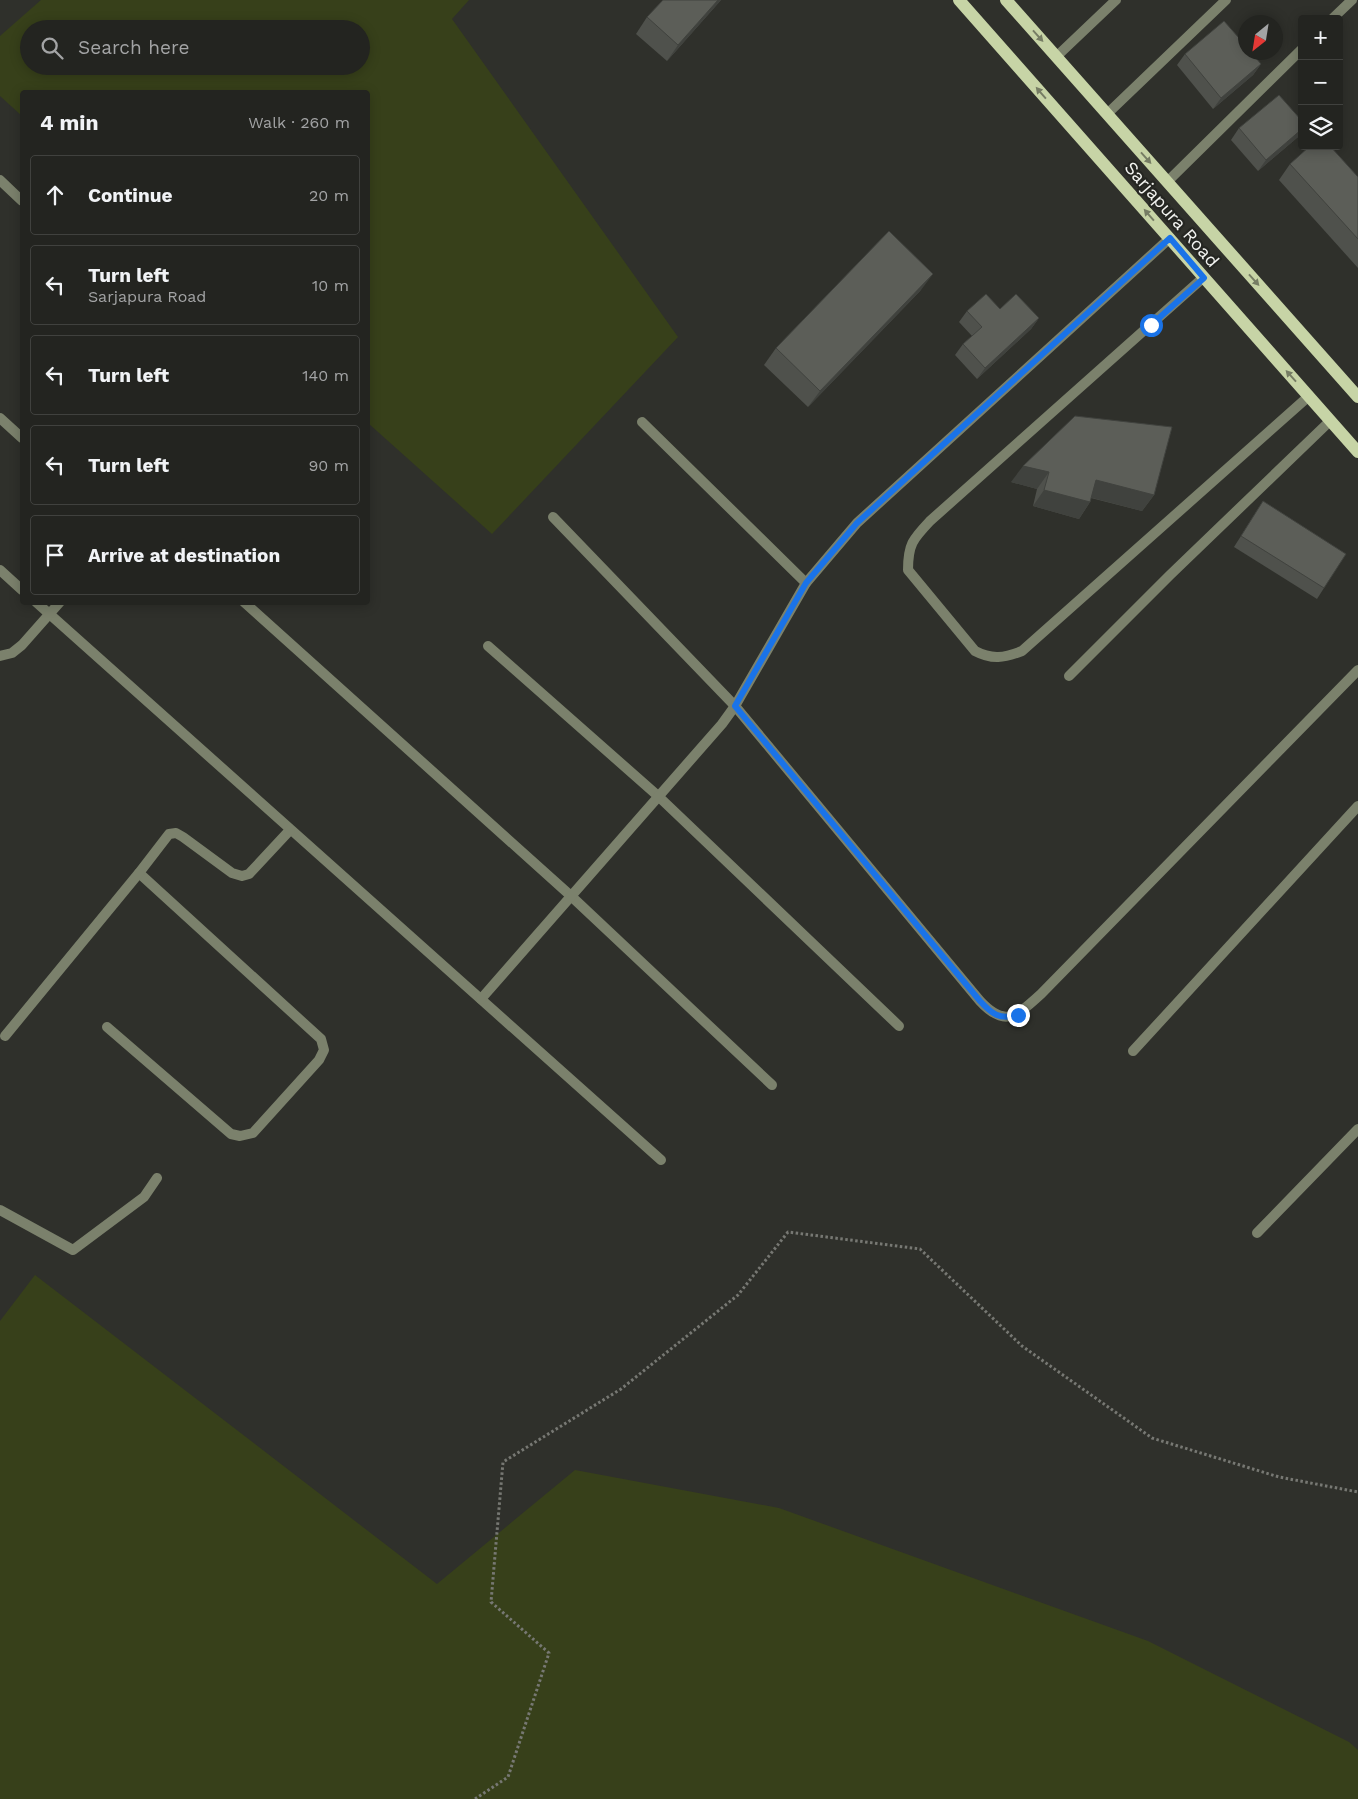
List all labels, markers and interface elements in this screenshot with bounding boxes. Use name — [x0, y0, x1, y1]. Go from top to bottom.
north arrow — [1238, 15, 1283, 60]
map controls — [1298, 15, 1343, 150]
button: + — [1298, 15, 1343, 60]
search box — [20, 20, 370, 75]
one-way arrow — [1032, 30, 1044, 42]
icon: search — [38, 34, 66, 62]
text: Search here — [78, 36, 189, 59]
button: − — [1298, 60, 1343, 105]
one-way arrow — [1036, 87, 1047, 99]
button: layers — [1298, 105, 1343, 150]
text: 4 min — [40, 110, 98, 135]
text: Walk · 260 m — [248, 113, 350, 132]
one-way arrow — [1140, 152, 1152, 164]
street label: Sarjapura Road — [1120, 157, 1224, 271]
icon: ahead — [41, 181, 69, 209]
text: Continue — [88, 184, 172, 207]
text: 20 m — [309, 186, 349, 205]
one-way arrow — [1143, 209, 1155, 221]
text: Turn left — [88, 264, 169, 287]
icon: left — [41, 271, 69, 299]
one-way arrow — [1248, 273, 1260, 285]
text: 10 m — [312, 276, 349, 295]
text: Sarjapura Road — [88, 287, 206, 306]
route start — [1140, 314, 1163, 337]
icon: left — [41, 361, 69, 389]
text: Turn left — [88, 364, 169, 387]
text: 140 m — [302, 366, 349, 385]
one-way arrow — [1285, 370, 1297, 382]
icon: left — [41, 451, 69, 479]
text: Turn left — [88, 454, 169, 477]
text: 90 m — [308, 456, 349, 475]
icon: arrive — [41, 541, 69, 569]
text: Arrive at destination — [88, 544, 280, 567]
route end — [1007, 1004, 1030, 1027]

